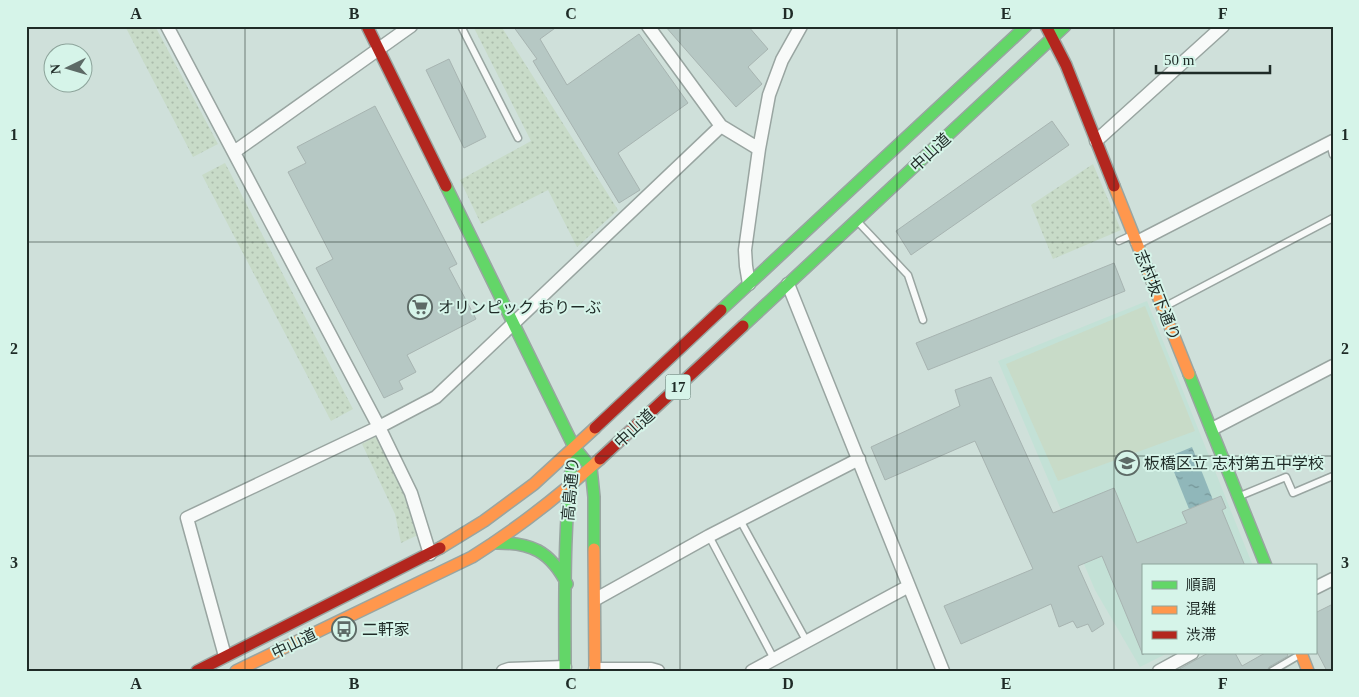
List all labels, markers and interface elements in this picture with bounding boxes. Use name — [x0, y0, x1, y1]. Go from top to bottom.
text: A — [130, 5, 142, 22]
text: B — [349, 5, 360, 22]
text: C — [565, 5, 577, 22]
text: D — [782, 5, 794, 22]
text: E — [1001, 5, 1011, 22]
text: F — [1218, 5, 1228, 22]
north arrow — [42, 42, 92, 92]
scale bar — [1156, 42, 1270, 74]
text: 50 m — [1164, 52, 1195, 68]
text: N — [48, 63, 63, 75]
text: 1 — [10, 126, 18, 143]
text: 1 — [1341, 126, 1349, 143]
street label: 中山道 — [907, 130, 954, 175]
street label: 志村坂下通り — [1132, 247, 1183, 343]
supermarket icon: オリンピック おりーぶ — [407, 294, 433, 320]
place label: オリンピック おりーぶ — [438, 299, 601, 316]
text: 2 — [10, 340, 18, 357]
text: 2 — [1341, 340, 1349, 357]
road number: 17 — [666, 374, 690, 400]
street label: 中山道 — [611, 406, 658, 451]
school or university icon: 板橋区立 志村第五中学校 — [1114, 450, 1140, 476]
place label: 板橋区立 志村第五中学校 — [1144, 455, 1324, 472]
street label: 高島通り — [559, 456, 582, 522]
text: 3 — [10, 554, 18, 571]
text: 3 — [1341, 554, 1349, 571]
legend — [1142, 564, 1316, 654]
text: 順調 — [1186, 577, 1216, 593]
text: 混雑 — [1186, 601, 1216, 617]
bus stop icon: 二軒家 — [331, 616, 357, 642]
place label: 二軒家 — [362, 621, 410, 638]
street label: 中山道 — [269, 625, 320, 662]
text: 渋滞 — [1186, 627, 1216, 643]
text: A — [130, 675, 142, 692]
text: B — [349, 675, 360, 692]
text: C — [565, 675, 577, 692]
text: D — [782, 675, 794, 692]
text: E — [1001, 675, 1011, 692]
text: F — [1218, 675, 1228, 692]

